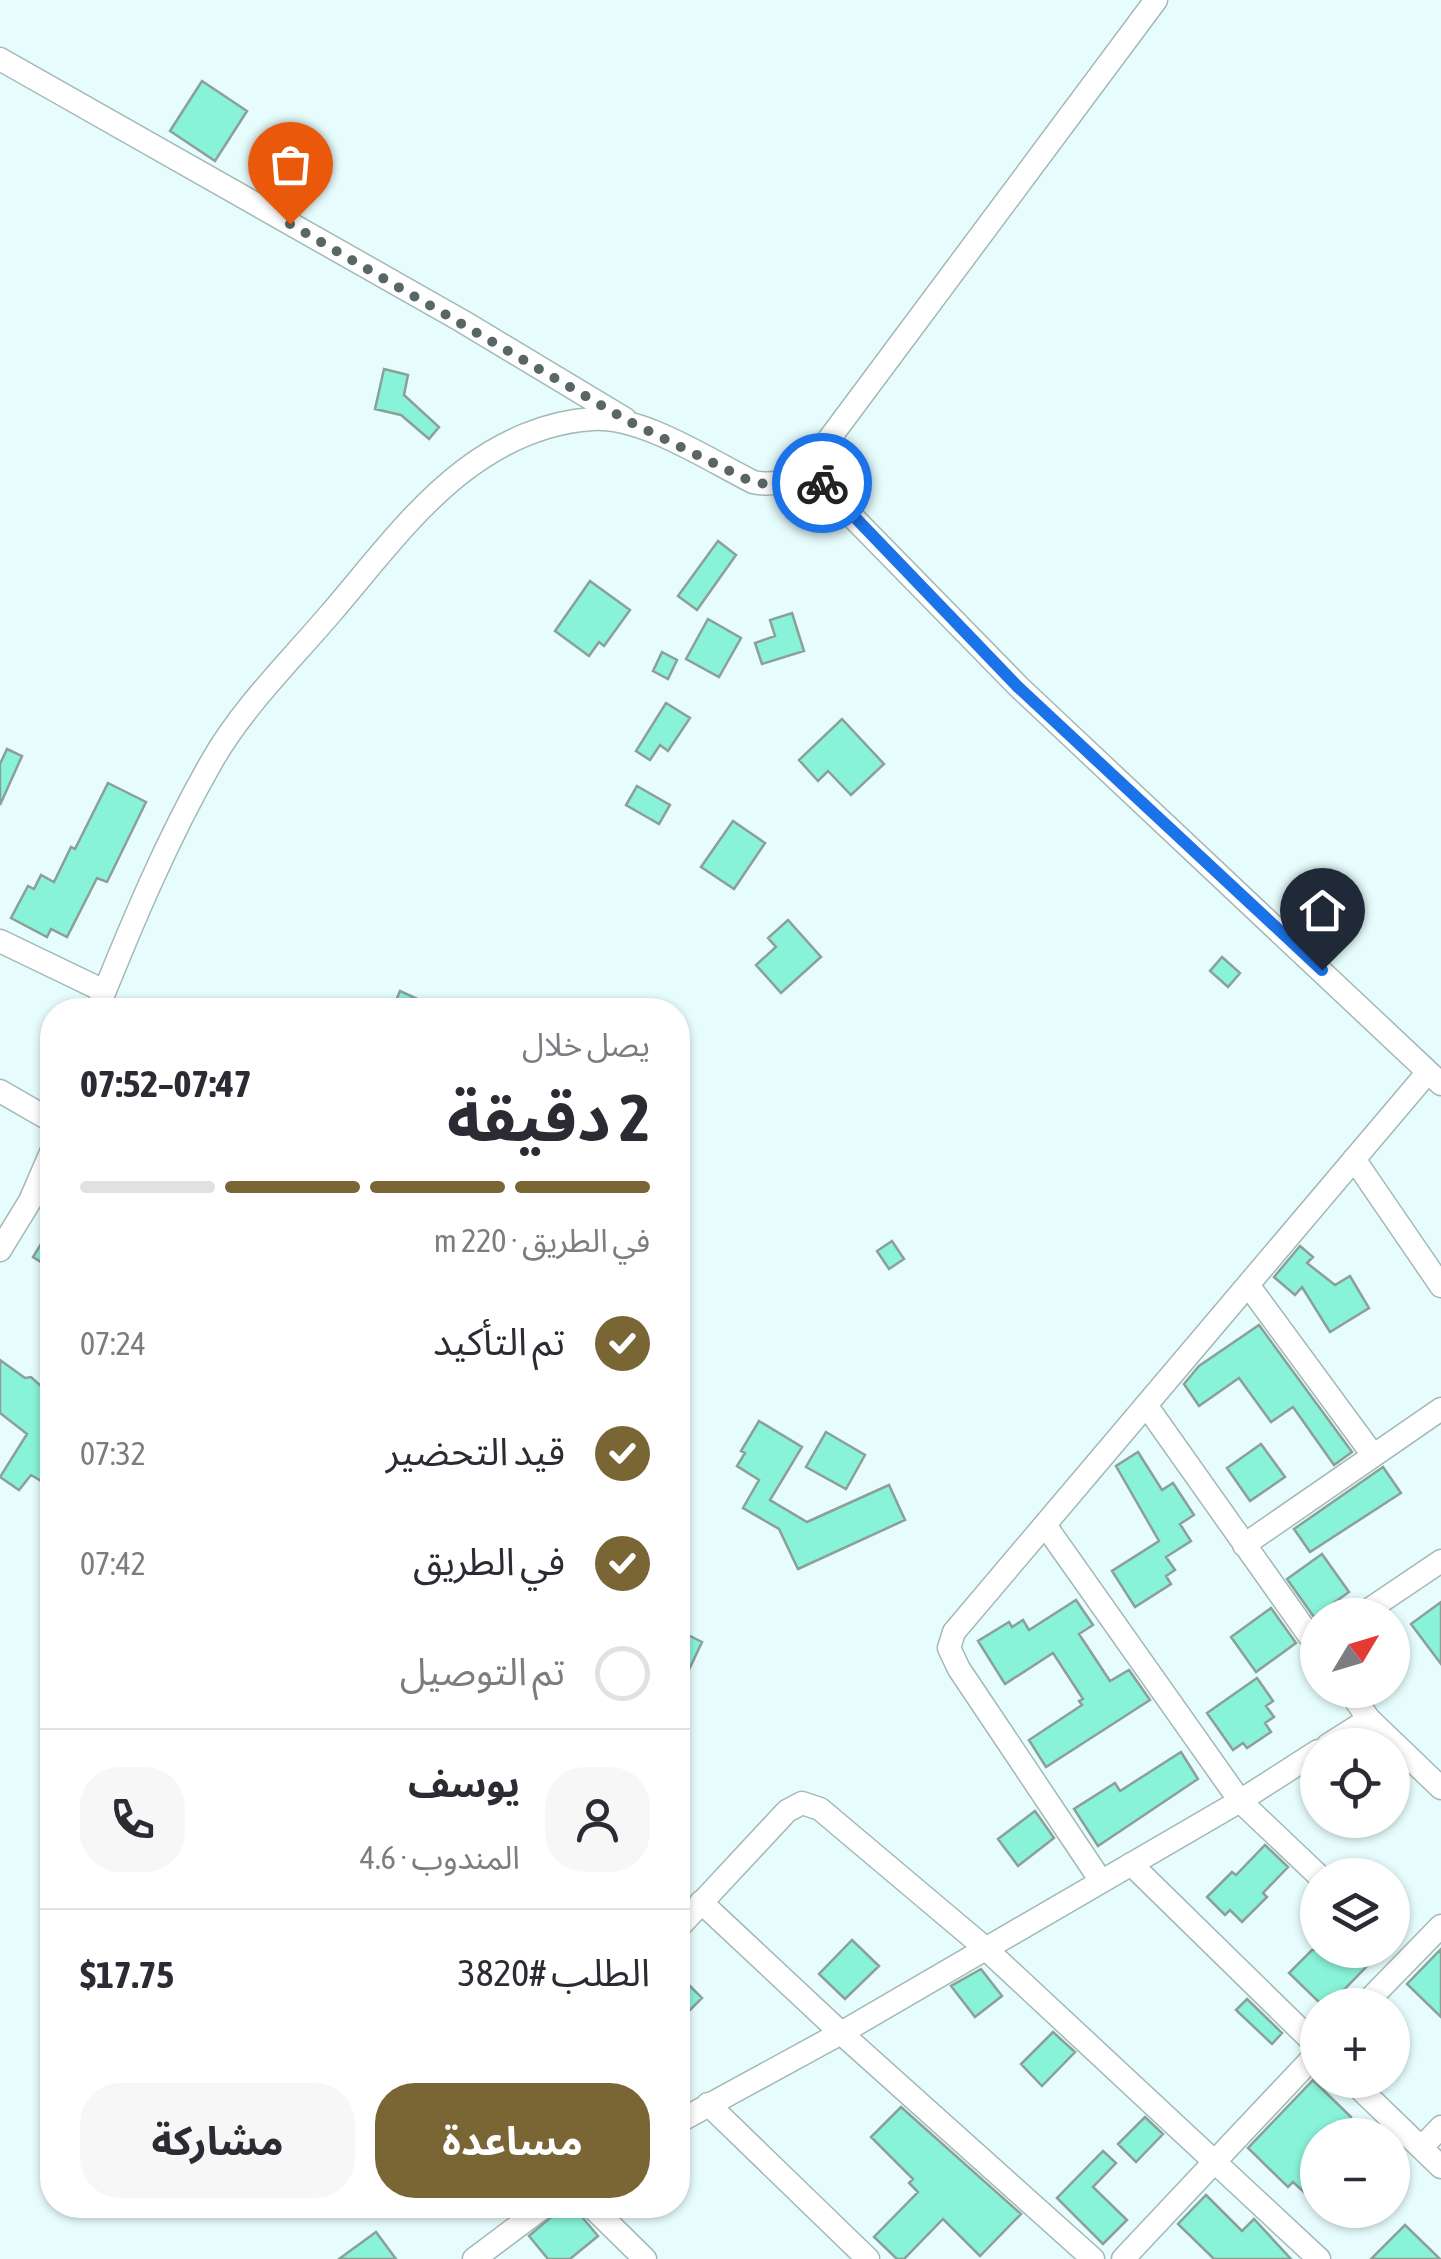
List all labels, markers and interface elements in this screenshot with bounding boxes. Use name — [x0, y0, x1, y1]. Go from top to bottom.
pin — [248, 122, 333, 225]
icon: bag — [263, 137, 318, 192]
courier — [772, 433, 872, 533]
icon: bike — [795, 456, 850, 511]
pin — [1280, 868, 1365, 971]
icon: home — [1295, 883, 1350, 938]
text: يصل خلال — [522, 1026, 650, 1063]
text: 07:47–07:52 — [80, 1062, 252, 1105]
text: 2 دقيقة — [447, 1080, 650, 1155]
text: في الطريق · 220 m — [434, 1222, 650, 1259]
icon: check — [595, 1316, 650, 1371]
text: تم التأكيد — [433, 1320, 565, 1363]
text: 07:24 — [80, 1325, 146, 1362]
icon: check — [595, 1426, 650, 1481]
text: قيد التحضير — [386, 1430, 565, 1473]
text: 07:32 — [80, 1435, 146, 1472]
icon: check — [595, 1536, 650, 1591]
text: في الطريق — [413, 1540, 565, 1583]
text: 07:42 — [80, 1545, 146, 1582]
north arrow — [1300, 1598, 1410, 1708]
map controls — [1300, 1598, 1410, 2228]
text: تم التوصيل — [400, 1650, 565, 1693]
button: locate — [1300, 1728, 1410, 1838]
text: يوسف — [408, 1762, 520, 1805]
button: phone — [80, 1767, 185, 1872]
button: person — [545, 1767, 650, 1872]
text: المندوب · 4.6 — [360, 1839, 520, 1876]
button: layers — [1300, 1858, 1410, 1968]
text: الطلب #3820 — [458, 1951, 650, 1994]
text: $17.75 — [80, 1953, 174, 1996]
button: + — [1300, 1988, 1410, 2098]
button: مشاركة — [80, 2083, 355, 2198]
button: مساعدة — [375, 2083, 650, 2198]
button: − — [1300, 2118, 1410, 2228]

